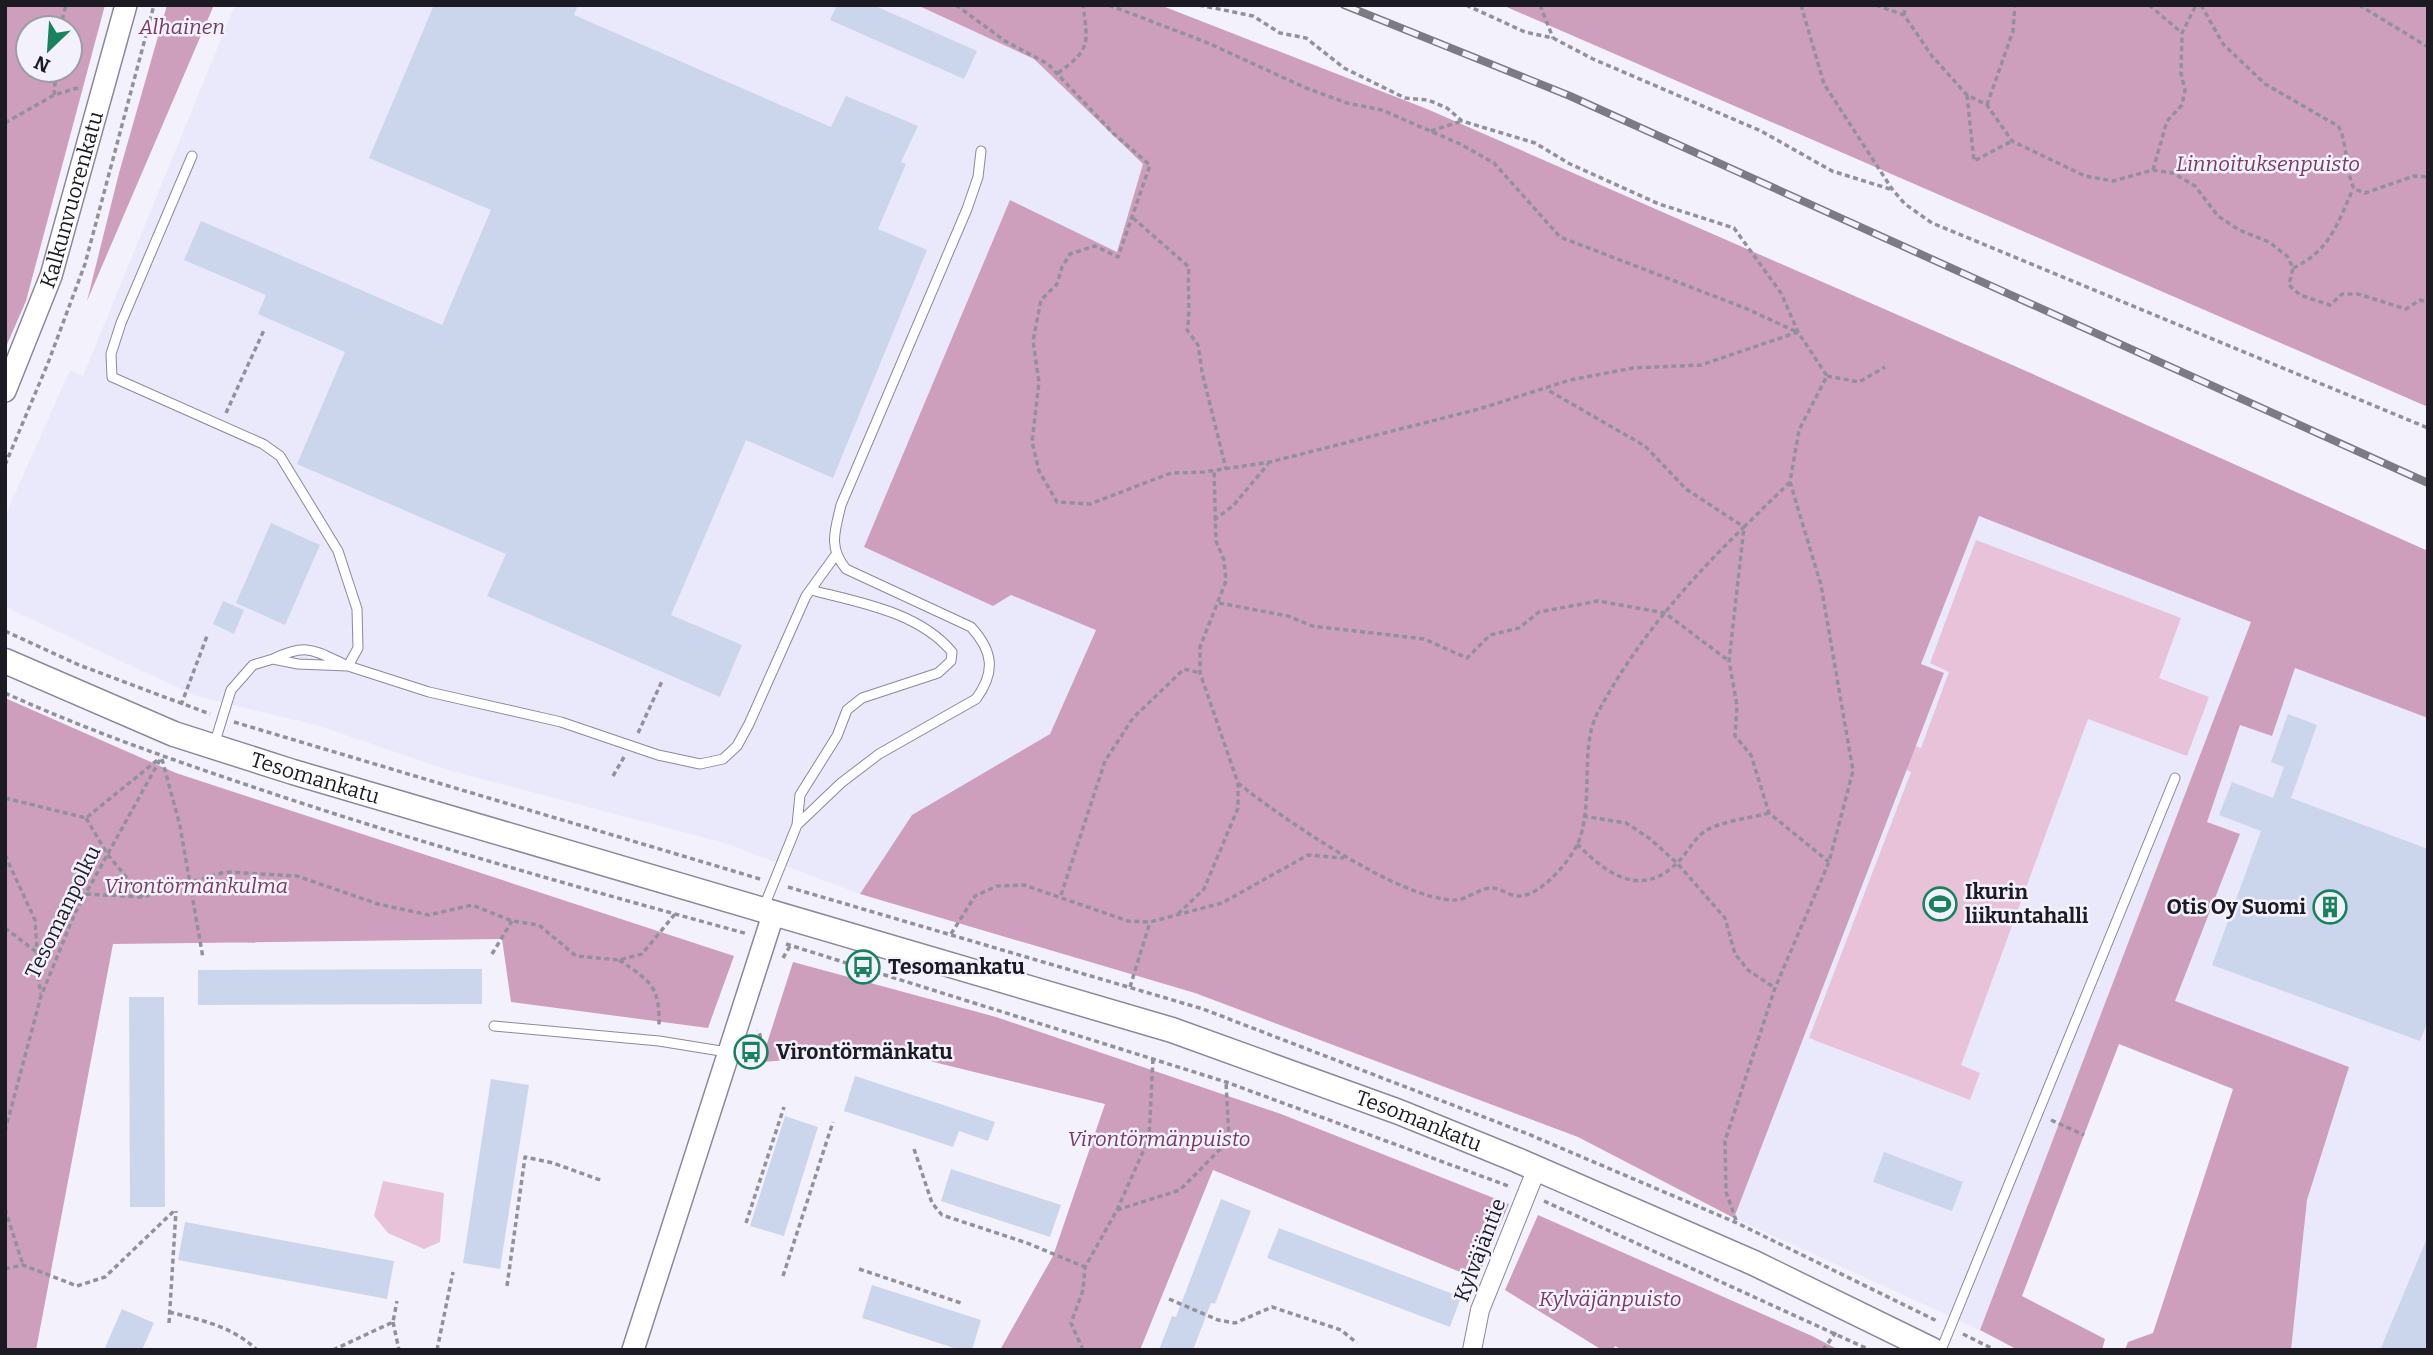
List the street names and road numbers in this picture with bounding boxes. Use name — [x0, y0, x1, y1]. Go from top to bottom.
street label: Kalkunvuorenkatu — [34, 108, 109, 292]
street label: Tesomankatu — [248, 746, 383, 810]
street label: Tesomanpolku — [20, 841, 106, 983]
street label: Tesomankatu — [1352, 1084, 1486, 1157]
street label: Kylväjäntie — [1448, 1195, 1512, 1305]

